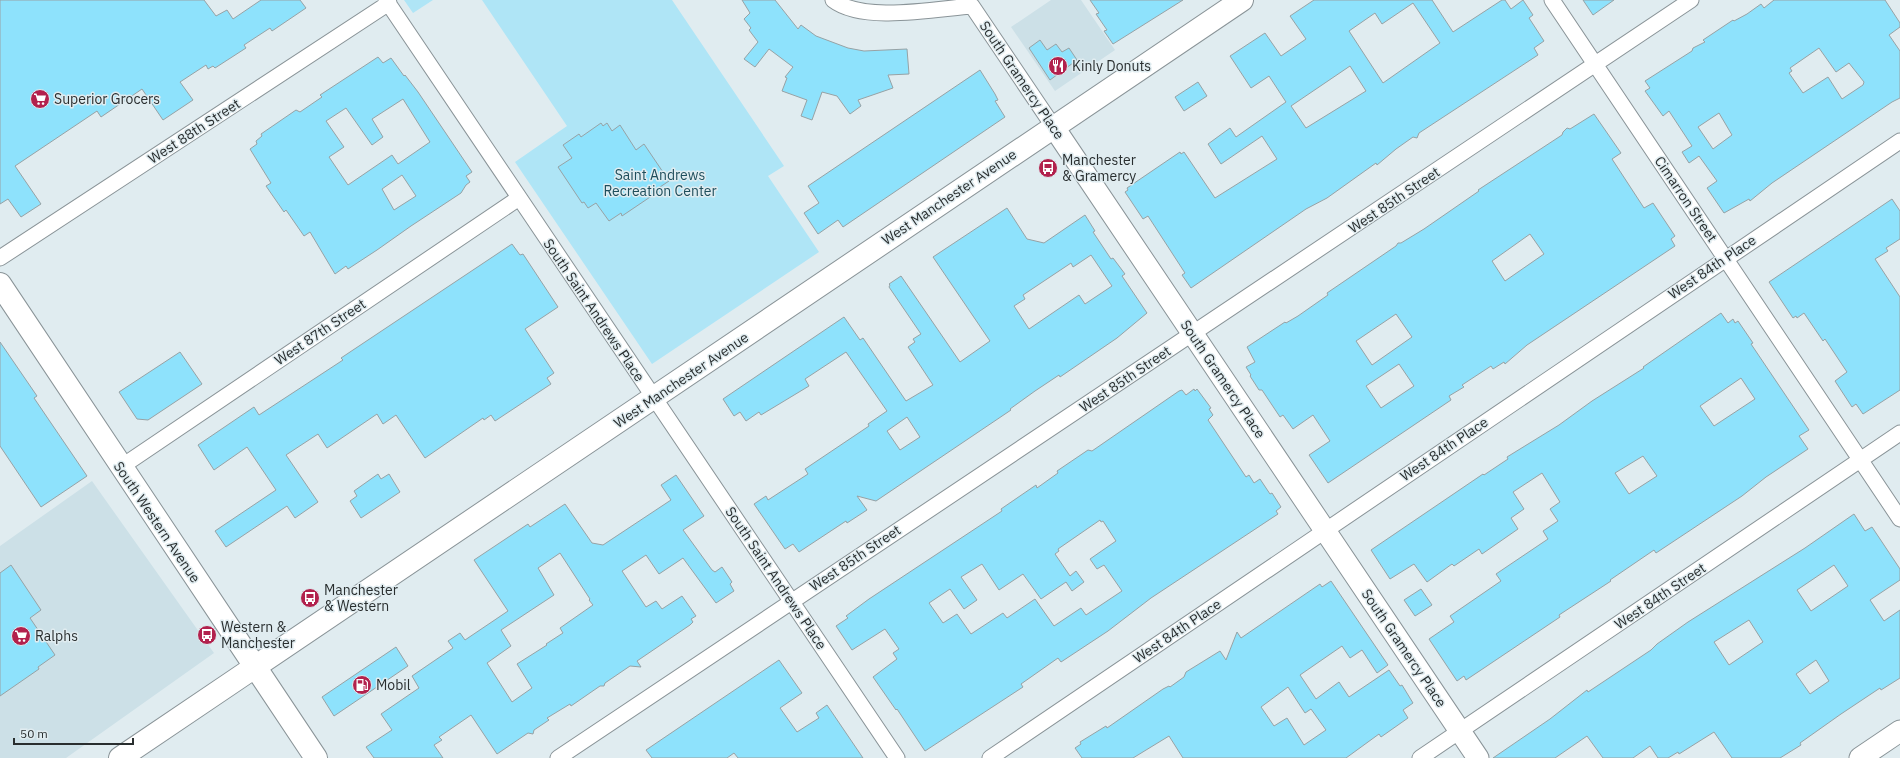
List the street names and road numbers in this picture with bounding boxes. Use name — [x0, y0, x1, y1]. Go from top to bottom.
street label: South Gramercy Place — [976, 17, 1069, 143]
street label: West 88th Street — [145, 94, 244, 167]
street label: West Manchester Avenue — [878, 145, 1020, 249]
street label: Cimarron Street — [1651, 153, 1721, 245]
street label: West 85th Street — [1345, 163, 1443, 237]
street label: West 84th Place — [1665, 231, 1760, 303]
street label: South Saint Andrews Place — [539, 235, 649, 385]
street label: West 87th Street — [271, 295, 369, 369]
street label: South Gramercy Place — [1177, 316, 1270, 442]
street label: West Manchester Avenue — [610, 328, 752, 432]
street label: West 85th Street — [1076, 342, 1174, 416]
street label: West 84th Place — [1397, 413, 1492, 485]
street label: South Western Avenue — [110, 458, 204, 586]
street label: South Saint Andrews Place — [721, 503, 831, 653]
street label: West 85th Street — [806, 521, 904, 595]
street label: West 84th Street — [1611, 559, 1709, 633]
street label: South Gramercy Place — [1358, 585, 1451, 711]
street label: West 84th Place — [1130, 595, 1225, 667]

